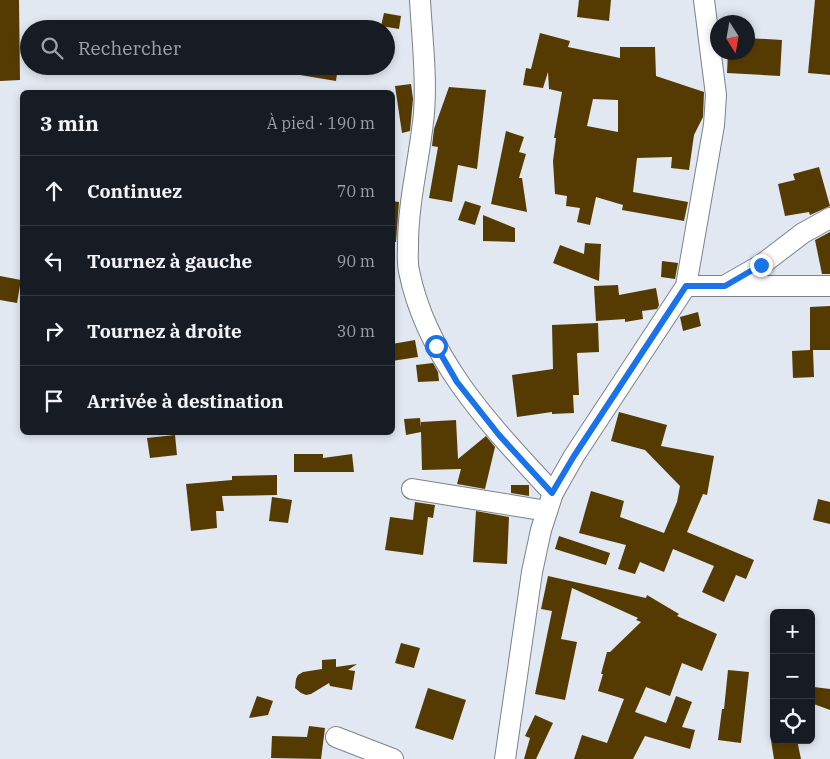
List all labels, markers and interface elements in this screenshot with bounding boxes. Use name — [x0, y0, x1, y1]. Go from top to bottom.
north arrow — [710, 15, 755, 60]
search box — [20, 20, 395, 75]
icon: search — [38, 34, 66, 62]
text: Rechercher — [78, 36, 181, 60]
text: 3 min — [40, 109, 99, 137]
text: À pied · 190 m — [267, 113, 375, 133]
icon: ahead — [40, 177, 68, 205]
text: Continuez — [87, 179, 182, 203]
text: 70 m — [337, 181, 375, 201]
icon: left — [40, 247, 68, 275]
text: Tournez à gauche — [87, 249, 252, 273]
text: 90 m — [337, 251, 375, 271]
route end — [750, 254, 773, 277]
icon: right — [40, 317, 68, 345]
text: Tournez à droite — [87, 319, 242, 343]
text: 30 m — [337, 321, 375, 341]
route start — [425, 335, 448, 358]
icon: arrive — [40, 387, 68, 415]
text: Arrivée à destination — [87, 389, 284, 413]
map controls — [770, 609, 815, 744]
button: + — [770, 609, 815, 654]
button: − — [770, 654, 815, 699]
button: locate — [770, 699, 815, 744]

